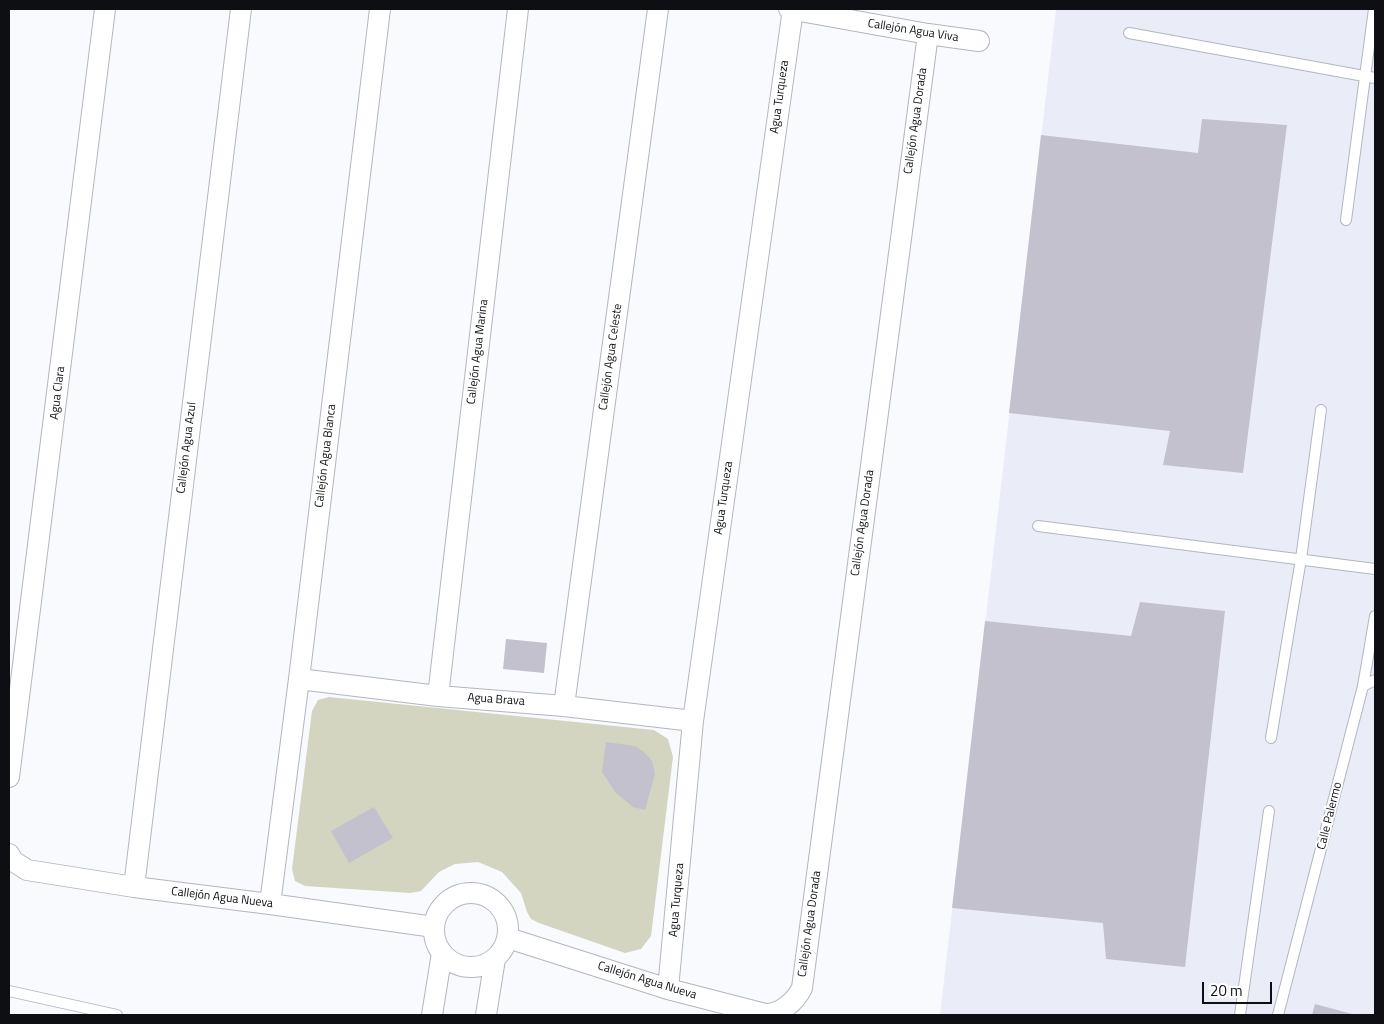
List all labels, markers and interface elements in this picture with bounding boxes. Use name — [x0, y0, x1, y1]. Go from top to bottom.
street label: Callejón Agua Viva — [867, 17, 959, 45]
street label: Agua Turqueza — [768, 59, 792, 135]
street label: Callejón Agua Dorada — [901, 67, 931, 175]
street label: Callejón Agua Marina — [464, 299, 492, 405]
street label: Callejón Agua Celeste — [596, 303, 626, 411]
street label: Agua Clara — [48, 365, 68, 421]
street label: Callejón Agua Azul — [174, 401, 200, 495]
street label: Callejón Agua Blanca — [312, 403, 340, 509]
street label: Agua Turqueza — [712, 460, 736, 536]
street label: Callejón Agua Dorada — [848, 469, 878, 577]
street label: Agua Brava — [467, 691, 525, 709]
street label: Calle Palermo — [1315, 781, 1345, 851]
street label: Agua Turqueza — [667, 862, 687, 938]
street label: Callejón Agua Dorada — [795, 870, 825, 978]
street label: Callejón Agua Nueva — [170, 885, 274, 911]
street label: Callejón Agua Nueva — [596, 959, 698, 1003]
scale bar — [1204, 972, 1274, 1004]
text: 20 m — [1210, 979, 1243, 1002]

